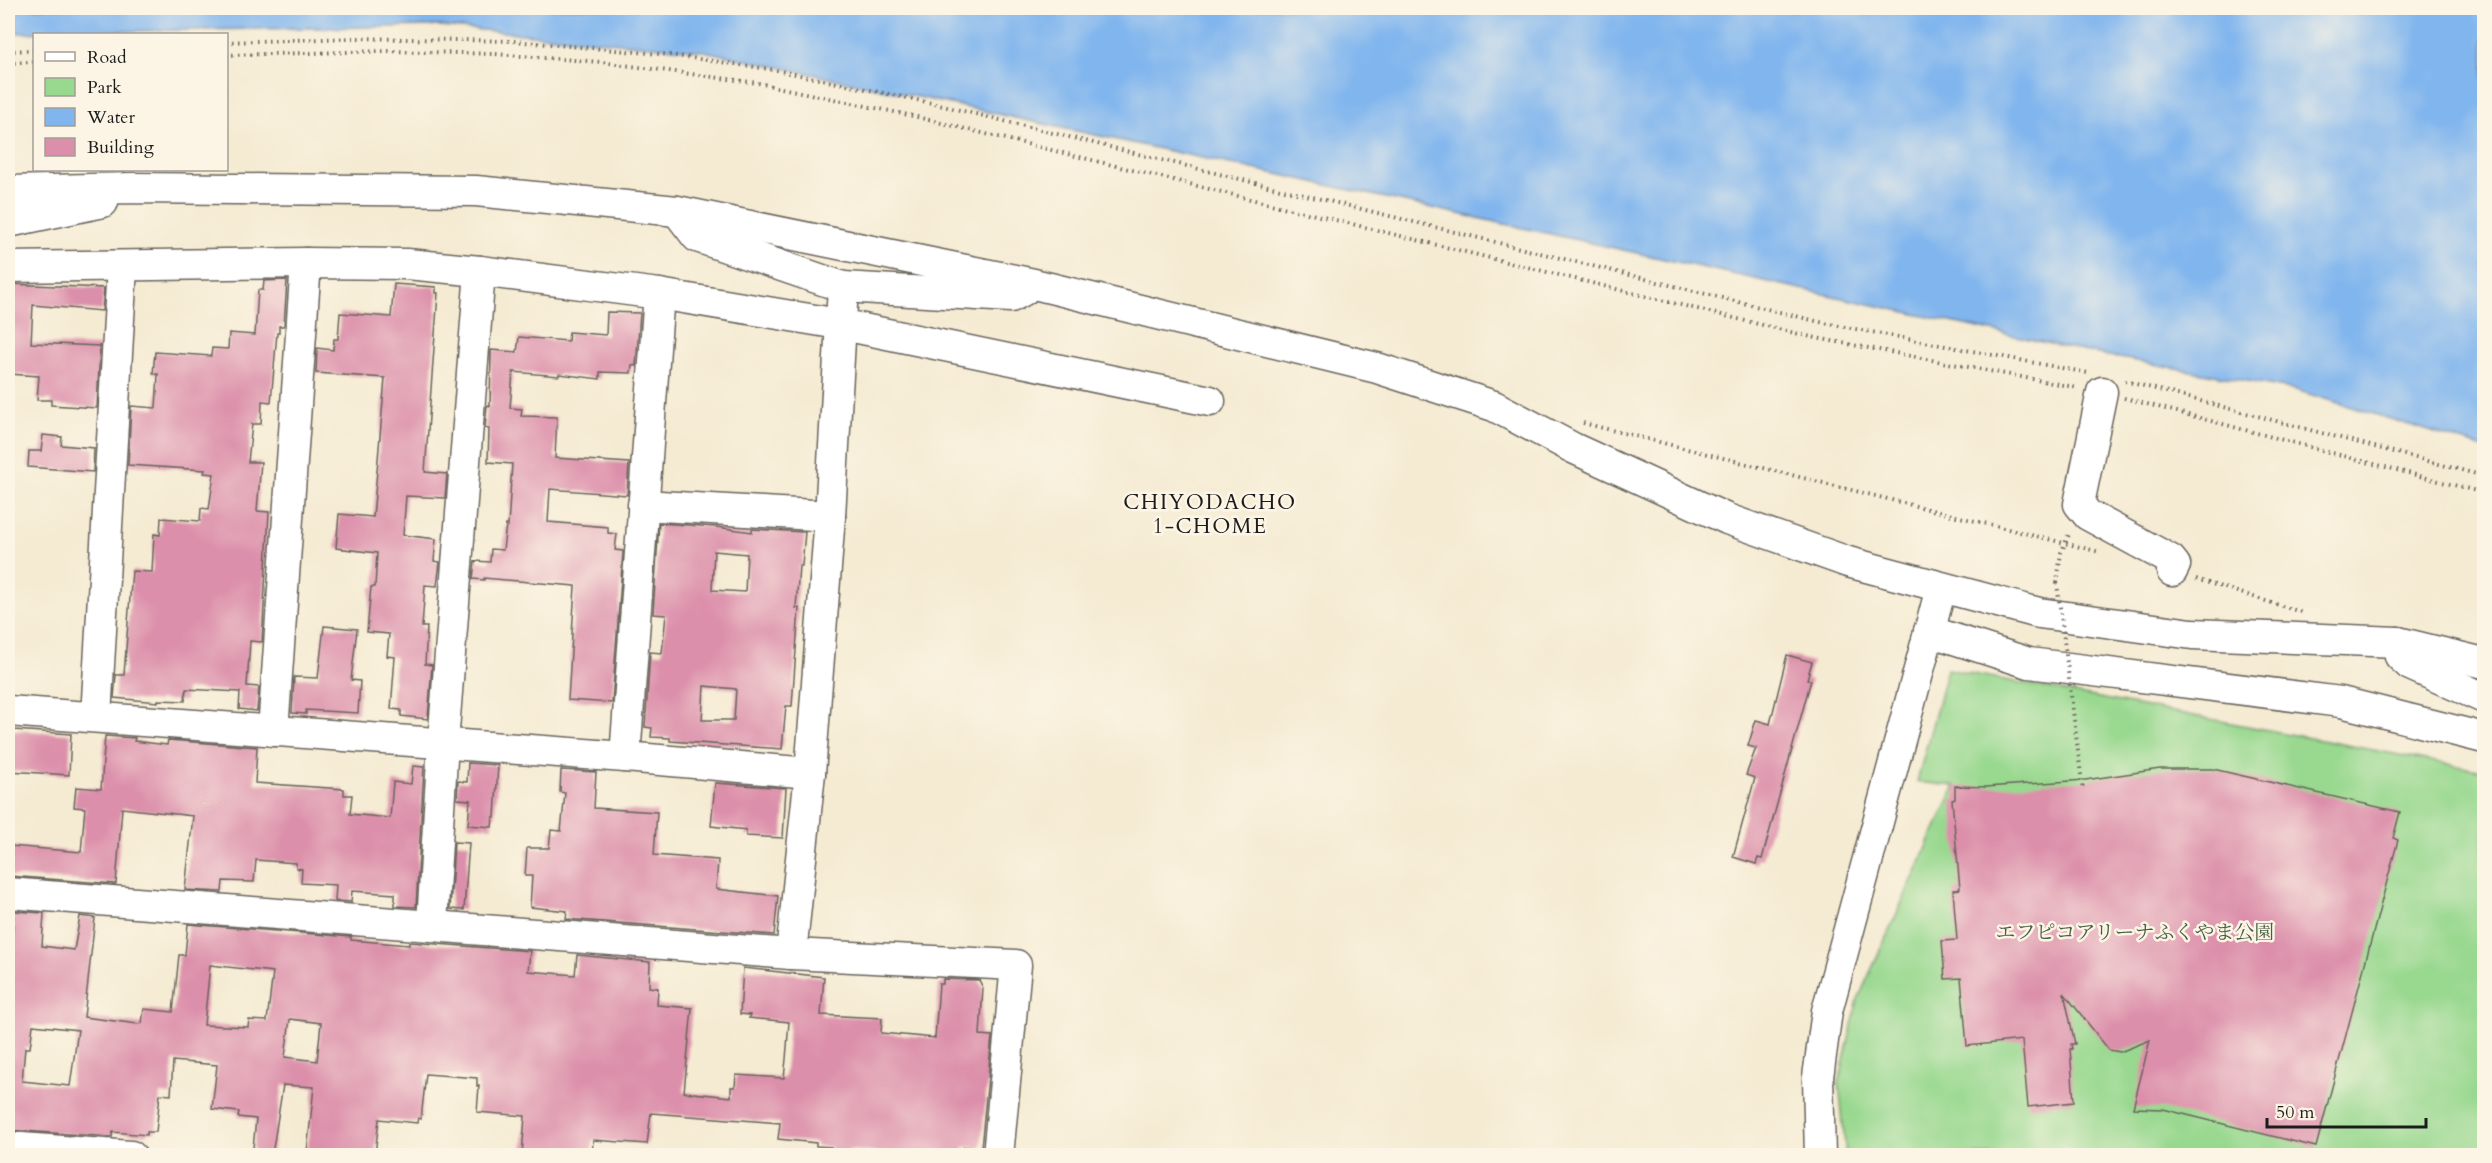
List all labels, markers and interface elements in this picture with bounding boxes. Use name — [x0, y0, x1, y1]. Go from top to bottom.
legend — [33, 33, 228, 171]
text: Road — [87, 45, 127, 70]
text: Park — [87, 75, 122, 100]
text: Water — [86, 105, 136, 130]
text: Building — [87, 135, 155, 160]
district label: CHIYODACHO 1-CHOME — [1123, 488, 1297, 541]
park label: エフピコアリーナふくやま公園 — [1995, 919, 2275, 946]
scale bar — [2267, 1091, 2426, 1129]
text: 50 m — [2276, 1100, 2315, 1125]

